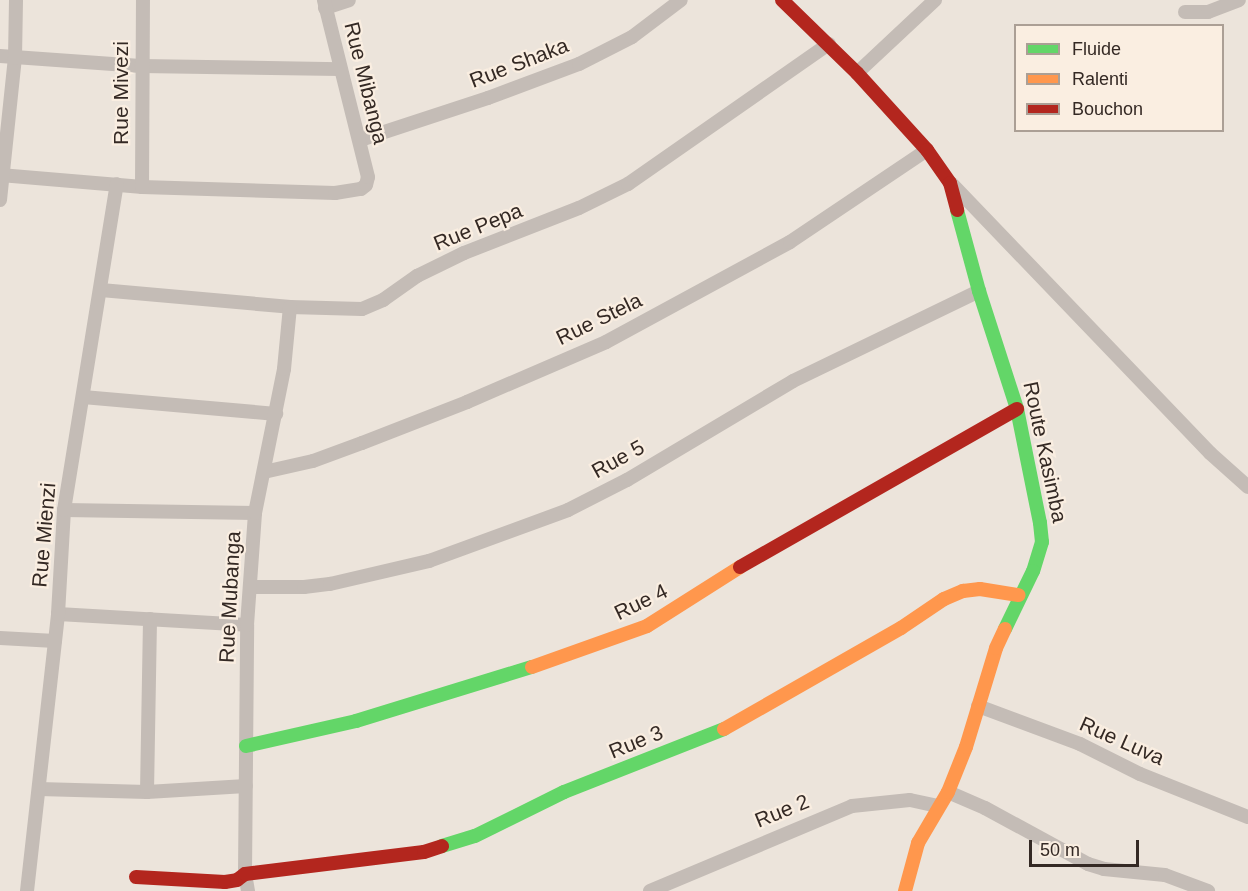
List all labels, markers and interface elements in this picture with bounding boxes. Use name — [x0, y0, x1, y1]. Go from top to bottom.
street label: Rue Mibanga — [339, 19, 393, 147]
legend — [1014, 24, 1224, 132]
street label: Rue Shaka — [466, 33, 572, 93]
text: Fluide — [1072, 39, 1121, 59]
street label: Rue Mivezi — [108, 41, 134, 145]
text: Ralenti — [1072, 69, 1128, 89]
text: Bouchon — [1072, 99, 1143, 119]
street label: Rue Pepa — [430, 198, 526, 256]
street label: Rue Stela — [552, 287, 646, 351]
street label: Route Kasimba — [1018, 379, 1072, 525]
street label: Rue 5 — [587, 434, 649, 484]
street label: Rue Mienzi — [27, 482, 61, 588]
street label: Rue Mubanga — [214, 530, 246, 664]
street label: Rue 4 — [610, 578, 672, 626]
street label: Rue Luva — [1076, 711, 1168, 771]
street label: Rue 3 — [605, 720, 667, 764]
street label: Rue 2 — [751, 789, 813, 833]
scale bar — [1032, 828, 1142, 866]
text: 50 m — [1040, 840, 1080, 860]

